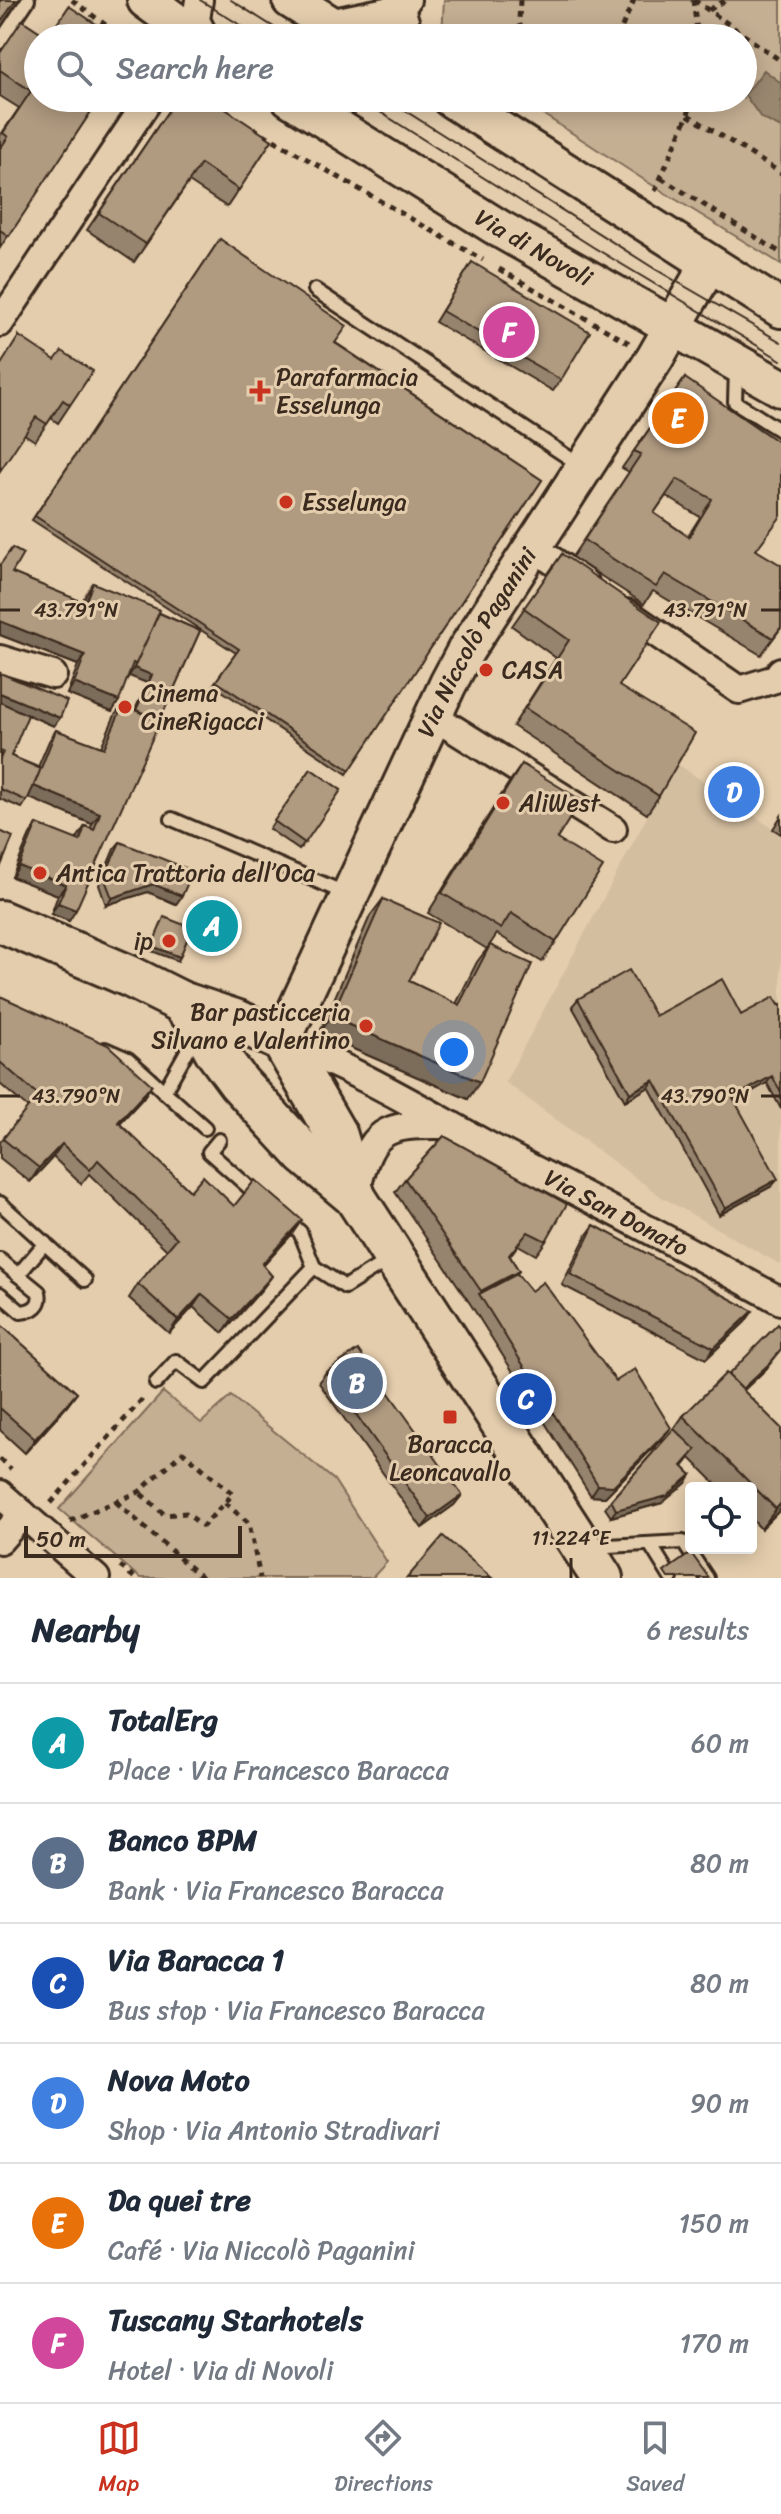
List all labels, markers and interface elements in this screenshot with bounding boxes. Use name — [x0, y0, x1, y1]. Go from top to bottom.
search box — [24, 24, 757, 112]
text: Search here — [116, 41, 274, 95]
icon: search — [52, 46, 96, 90]
street label: Via di Novoli — [466, 197, 601, 299]
pin: F — [483, 302, 535, 362]
place label: Parafarmacia Esselunga — [276, 356, 418, 426]
marker: Parafarmacia Esselunga — [251, 382, 269, 400]
pin: E — [652, 388, 704, 448]
place label: Esselunga — [302, 481, 407, 523]
marker: Esselunga — [277, 493, 295, 511]
street label: Via Niccolò Paganini — [405, 538, 549, 744]
text: 43.791°N — [34, 593, 118, 628]
text: 43.791°N — [663, 593, 747, 628]
place label: CASA — [502, 649, 563, 691]
marker: CASA — [477, 661, 495, 679]
place label: Cinema CineRigacci — [141, 672, 265, 742]
marker: Cinema CineRigacci — [116, 698, 134, 716]
pin: D — [708, 762, 760, 822]
place label: AliWest — [518, 782, 601, 824]
marker: AliWest — [494, 794, 512, 812]
place label: Antica Trattoria dell’Oca — [55, 852, 316, 894]
marker: Antica Trattoria dell’Oca — [31, 864, 49, 882]
pin: A — [186, 896, 238, 956]
place label: ip — [134, 920, 153, 962]
marker: ip — [160, 932, 178, 950]
place label: Bar pasticceria Silvano e Valentino — [151, 991, 350, 1061]
marker: Bar pasticceria Silvano e Valentino — [357, 1017, 375, 1035]
your location — [434, 1032, 474, 1072]
text: 43.790°N — [32, 1079, 120, 1114]
text: 43.790°N — [661, 1079, 749, 1114]
street label: Via San Donato — [536, 1157, 697, 1268]
pin: B — [331, 1353, 383, 1413]
pin: C — [500, 1369, 552, 1429]
marker: Baracca Leoncavallo — [441, 1408, 459, 1426]
place label: Baracca Leoncavallo — [389, 1423, 511, 1493]
map controls — [685, 1482, 757, 1554]
button: locate — [685, 1482, 757, 1554]
text: 50 m — [36, 1520, 86, 1559]
text: 11.224°E — [532, 1521, 612, 1556]
scale bar — [24, 1522, 242, 1558]
text: Nearby — [32, 1600, 140, 1660]
text: 6 results — [647, 1607, 749, 1653]
text: TotalErg — [108, 1693, 218, 1747]
text: A — [49, 1720, 67, 1766]
text: 60 m — [691, 1720, 749, 1766]
text: Place · Via Francesco Baracca — [108, 1747, 449, 1793]
text: Banco BPM — [108, 1813, 257, 1867]
text: B — [50, 1840, 66, 1886]
text: 80 m — [690, 1840, 749, 1886]
text: Bank · Via Francesco Baracca — [108, 1867, 444, 1913]
text: Via Baracca 1 — [108, 1933, 284, 1987]
text: C — [50, 1960, 66, 2006]
text: 80 m — [690, 1960, 749, 2006]
text: Bus stop · Via Francesco Baracca — [108, 1987, 485, 2033]
text: Nova Moto — [108, 2053, 250, 2107]
text: D — [50, 2080, 66, 2126]
text: 90 m — [690, 2080, 749, 2126]
text: Shop · Via Antonio Stradivari — [108, 2107, 440, 2153]
text: Da quei tre — [108, 2173, 251, 2227]
text: E — [51, 2200, 65, 2246]
text: 150 m — [679, 2200, 749, 2246]
text: Café · Via Niccolò Paganini — [108, 2227, 415, 2273]
text: Tuscany Starhotels — [108, 2293, 363, 2347]
text: F — [51, 2320, 65, 2366]
text: 170 m — [680, 2320, 749, 2366]
text: Hotel · Via di Novoli — [108, 2347, 333, 2393]
tab: Map — [97, 2416, 141, 2503]
tab: Directions — [334, 2416, 433, 2503]
tab: Saved — [626, 2416, 684, 2503]

